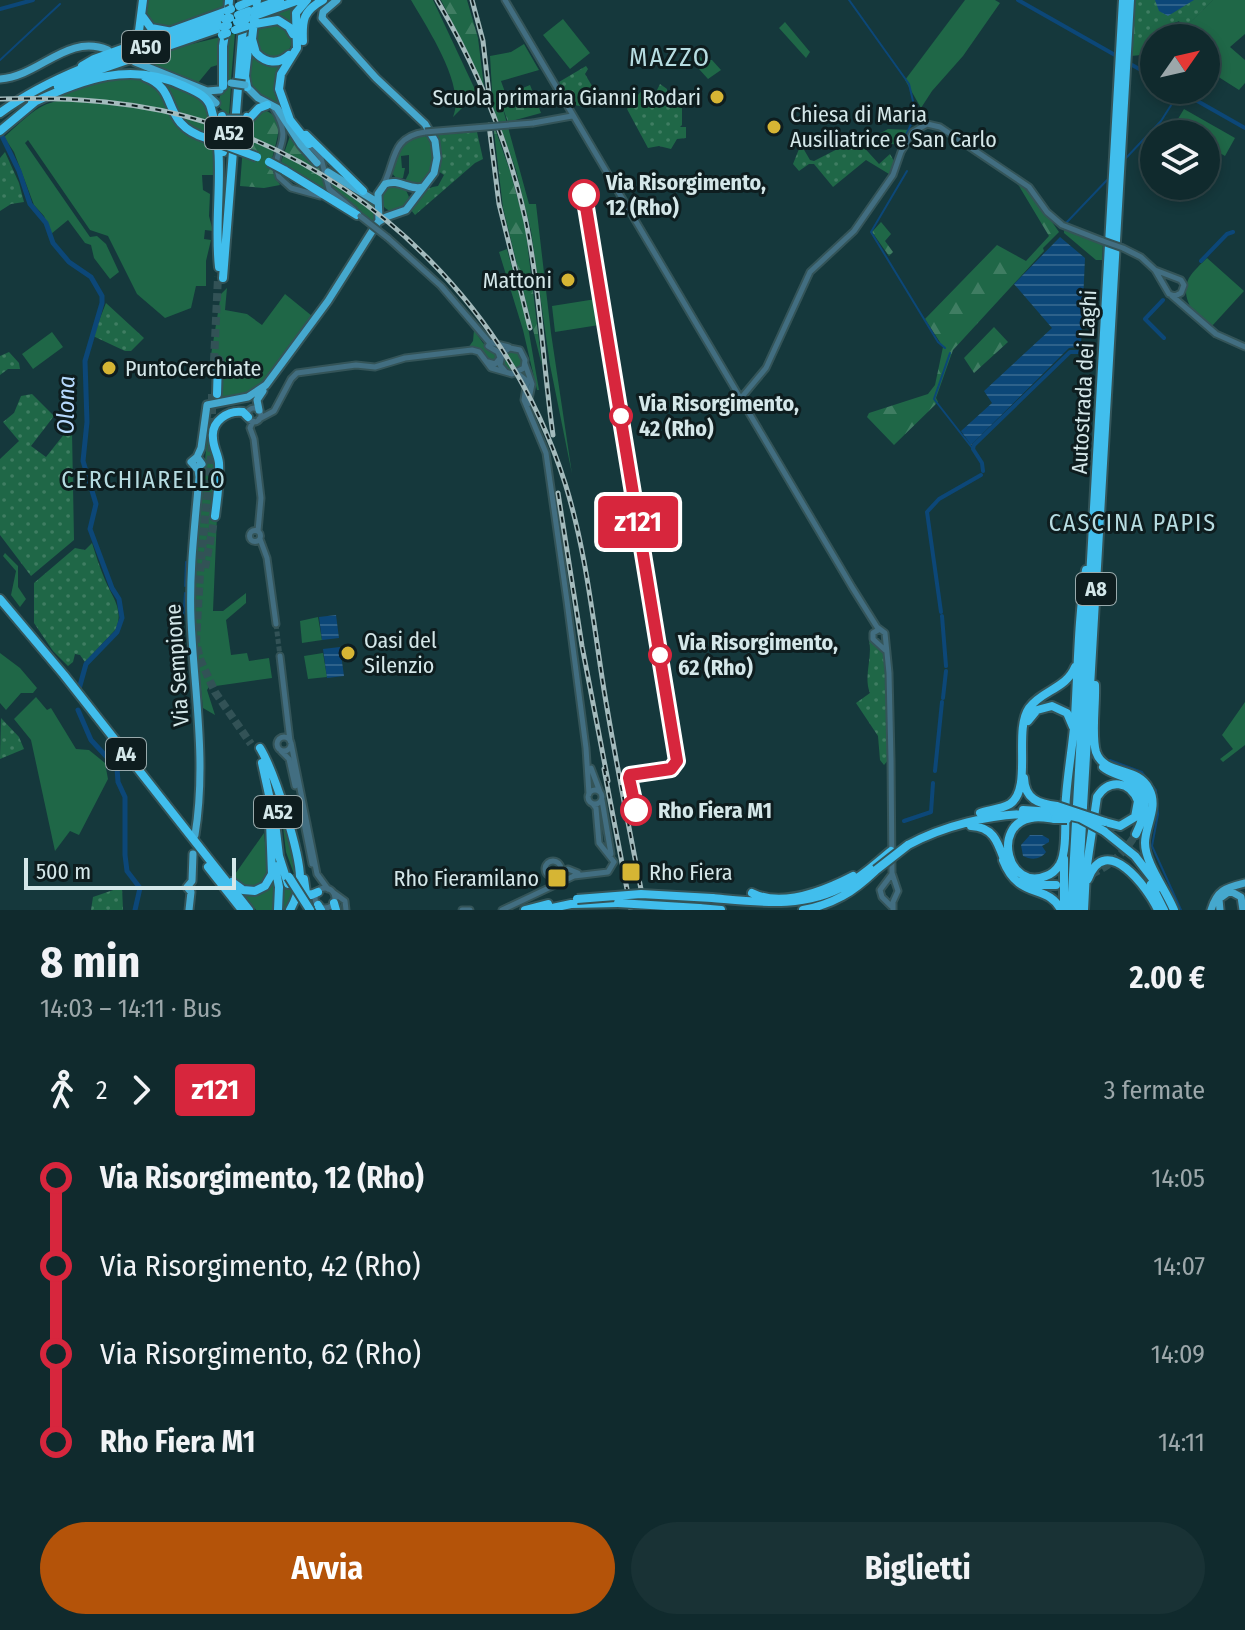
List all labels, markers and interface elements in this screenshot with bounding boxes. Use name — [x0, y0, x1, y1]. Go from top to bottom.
north arrow — [1140, 24, 1220, 104]
map controls — [1140, 24, 1220, 200]
road number: A50 — [122, 31, 170, 63]
district label: MAZZO — [629, 42, 711, 73]
place label: Scuola primaria Gianni Rodari — [432, 84, 701, 111]
marker: Scuola primaria Gianni Rodari — [708, 88, 726, 106]
place label: Chiesa di Maria Ausiliatrice e San Carlo — [790, 101, 997, 153]
road number: A52 — [205, 117, 253, 149]
marker: Chiesa di Maria Ausiliatrice e San Carlo — [765, 118, 783, 136]
button: layers — [1140, 120, 1220, 200]
place label: Via Risorgimento, 12 (Rho) — [605, 169, 766, 221]
marker: Via Risorgimento, 12 (Rho) — [569, 180, 599, 210]
place label: Mattoni — [483, 267, 552, 294]
marker: Mattoni — [559, 271, 577, 289]
street label: Autostrada dei Laghi — [1066, 289, 1102, 475]
place label: PuntoCerchiate — [125, 355, 261, 382]
marker: PuntoCerchiate — [100, 359, 118, 377]
water label: Olona — [51, 375, 81, 435]
place label: Via Risorgimento, 42 (Rho) — [638, 390, 799, 442]
marker: Via Risorgimento, 42 (Rho) — [610, 405, 632, 427]
district label: CERCHIARELLO — [61, 466, 227, 494]
line badge: z121 — [582, 496, 694, 548]
text: z121 — [614, 505, 662, 538]
district label: CASCINA PAPIS — [1049, 509, 1217, 537]
road number: A8 — [1076, 573, 1116, 605]
street label: Via Sempione — [159, 603, 195, 727]
place label: Oasi del Silenzio — [364, 627, 437, 679]
place label: Via Risorgimento, 62 (Rho) — [677, 629, 838, 681]
marker: Oasi del Silenzio — [339, 644, 357, 662]
marker: Via Risorgimento, 62 (Rho) — [649, 644, 671, 666]
road number: A4 — [106, 738, 146, 770]
marker: Rho Fiera M1 — [621, 795, 651, 825]
road number: A52 — [254, 796, 302, 828]
place label: Rho Fiera M1 — [658, 797, 772, 824]
scale bar — [24, 854, 236, 890]
text: 500 m — [36, 858, 91, 885]
place label: Rho Fiera — [649, 859, 732, 886]
marker: Rho Fiera — [620, 861, 642, 883]
place label: Rho Fieramilano — [393, 865, 539, 892]
marker: Rho Fieramilano — [546, 867, 568, 889]
text: 8 min — [40, 936, 140, 989]
text: 2.00 € — [1130, 960, 1205, 996]
text: 14:03 – 14:11 · Bus — [40, 993, 222, 1024]
icon: walk — [40, 1068, 84, 1112]
icon: forward — [119, 1068, 163, 1112]
text: z121 — [191, 1073, 239, 1106]
text: 2 — [96, 1075, 107, 1106]
text: 3 fermate — [1104, 1075, 1205, 1106]
text: Via Risorgimento, 12 (Rho) — [100, 1160, 424, 1196]
text: 14:05 — [1151, 1163, 1205, 1194]
text: Via Risorgimento, 42 (Rho) — [100, 1248, 421, 1284]
text: 14:07 — [1153, 1251, 1205, 1282]
text: Via Risorgimento, 62 (Rho) — [100, 1336, 421, 1372]
text: 14:09 — [1151, 1339, 1205, 1370]
text: Rho Fiera M1 — [100, 1424, 255, 1460]
text: 14:11 — [1158, 1427, 1205, 1458]
button: Avvia — [40, 1522, 615, 1614]
button: Biglietti — [631, 1522, 1205, 1614]

